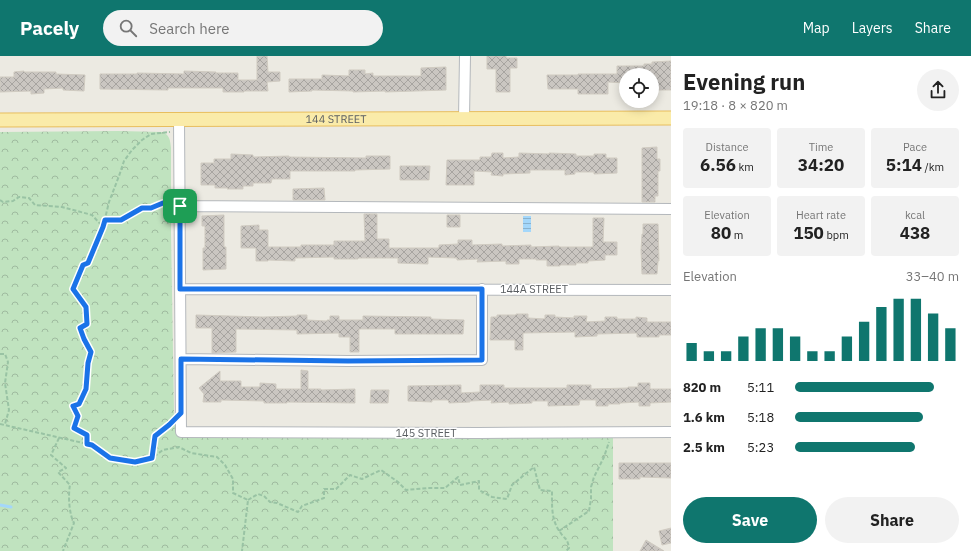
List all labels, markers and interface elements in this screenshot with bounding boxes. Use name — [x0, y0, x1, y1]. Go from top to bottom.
search box — [103, 10, 383, 46]
text: Pacely — [20, 16, 79, 40]
icon: search — [117, 17, 139, 39]
text: Search here — [149, 19, 230, 38]
text: Map — [803, 19, 830, 37]
text: Layers — [852, 19, 893, 37]
text: Share — [915, 19, 951, 37]
text: Evening run — [683, 67, 805, 96]
map controls — [619, 68, 659, 108]
button: locate — [619, 68, 659, 108]
button: share — [917, 69, 959, 111]
text: 19:18 · 8 × 820 m — [683, 97, 788, 114]
street label: 144 STREET — [305, 112, 367, 126]
text: Distance — [706, 140, 748, 154]
text: Time — [809, 140, 833, 154]
text: Pace — [903, 140, 927, 154]
text: 6.56 — [700, 154, 736, 176]
text: 34:20 — [798, 154, 844, 176]
text: 5:14 — [886, 154, 922, 176]
text: km — [736, 160, 754, 174]
text: /km — [922, 160, 944, 174]
pin — [163, 189, 197, 223]
icon: arrive — [169, 195, 191, 217]
text: Elevation — [704, 208, 750, 222]
text: Heart rate — [796, 208, 846, 222]
text: kcal — [905, 208, 925, 222]
text: 80 — [711, 222, 731, 244]
text: 150 — [793, 222, 824, 244]
text: 438 — [900, 222, 930, 244]
text: m — [731, 228, 743, 242]
text: bpm — [824, 228, 849, 242]
text: Elevation — [683, 268, 737, 285]
text: 33–40 m — [906, 268, 959, 285]
street label: 144A STREET — [500, 282, 569, 296]
text: 820 m — [683, 379, 721, 396]
text: 5:11 — [747, 379, 774, 396]
text: 1.6 km — [683, 409, 725, 426]
text: 5:18 — [747, 409, 774, 426]
street label: 145 STREET — [395, 426, 457, 440]
text: 2.5 km — [683, 439, 725, 456]
text: 5:23 — [747, 439, 774, 456]
button: Save — [683, 497, 817, 543]
button: Share — [825, 497, 959, 543]

